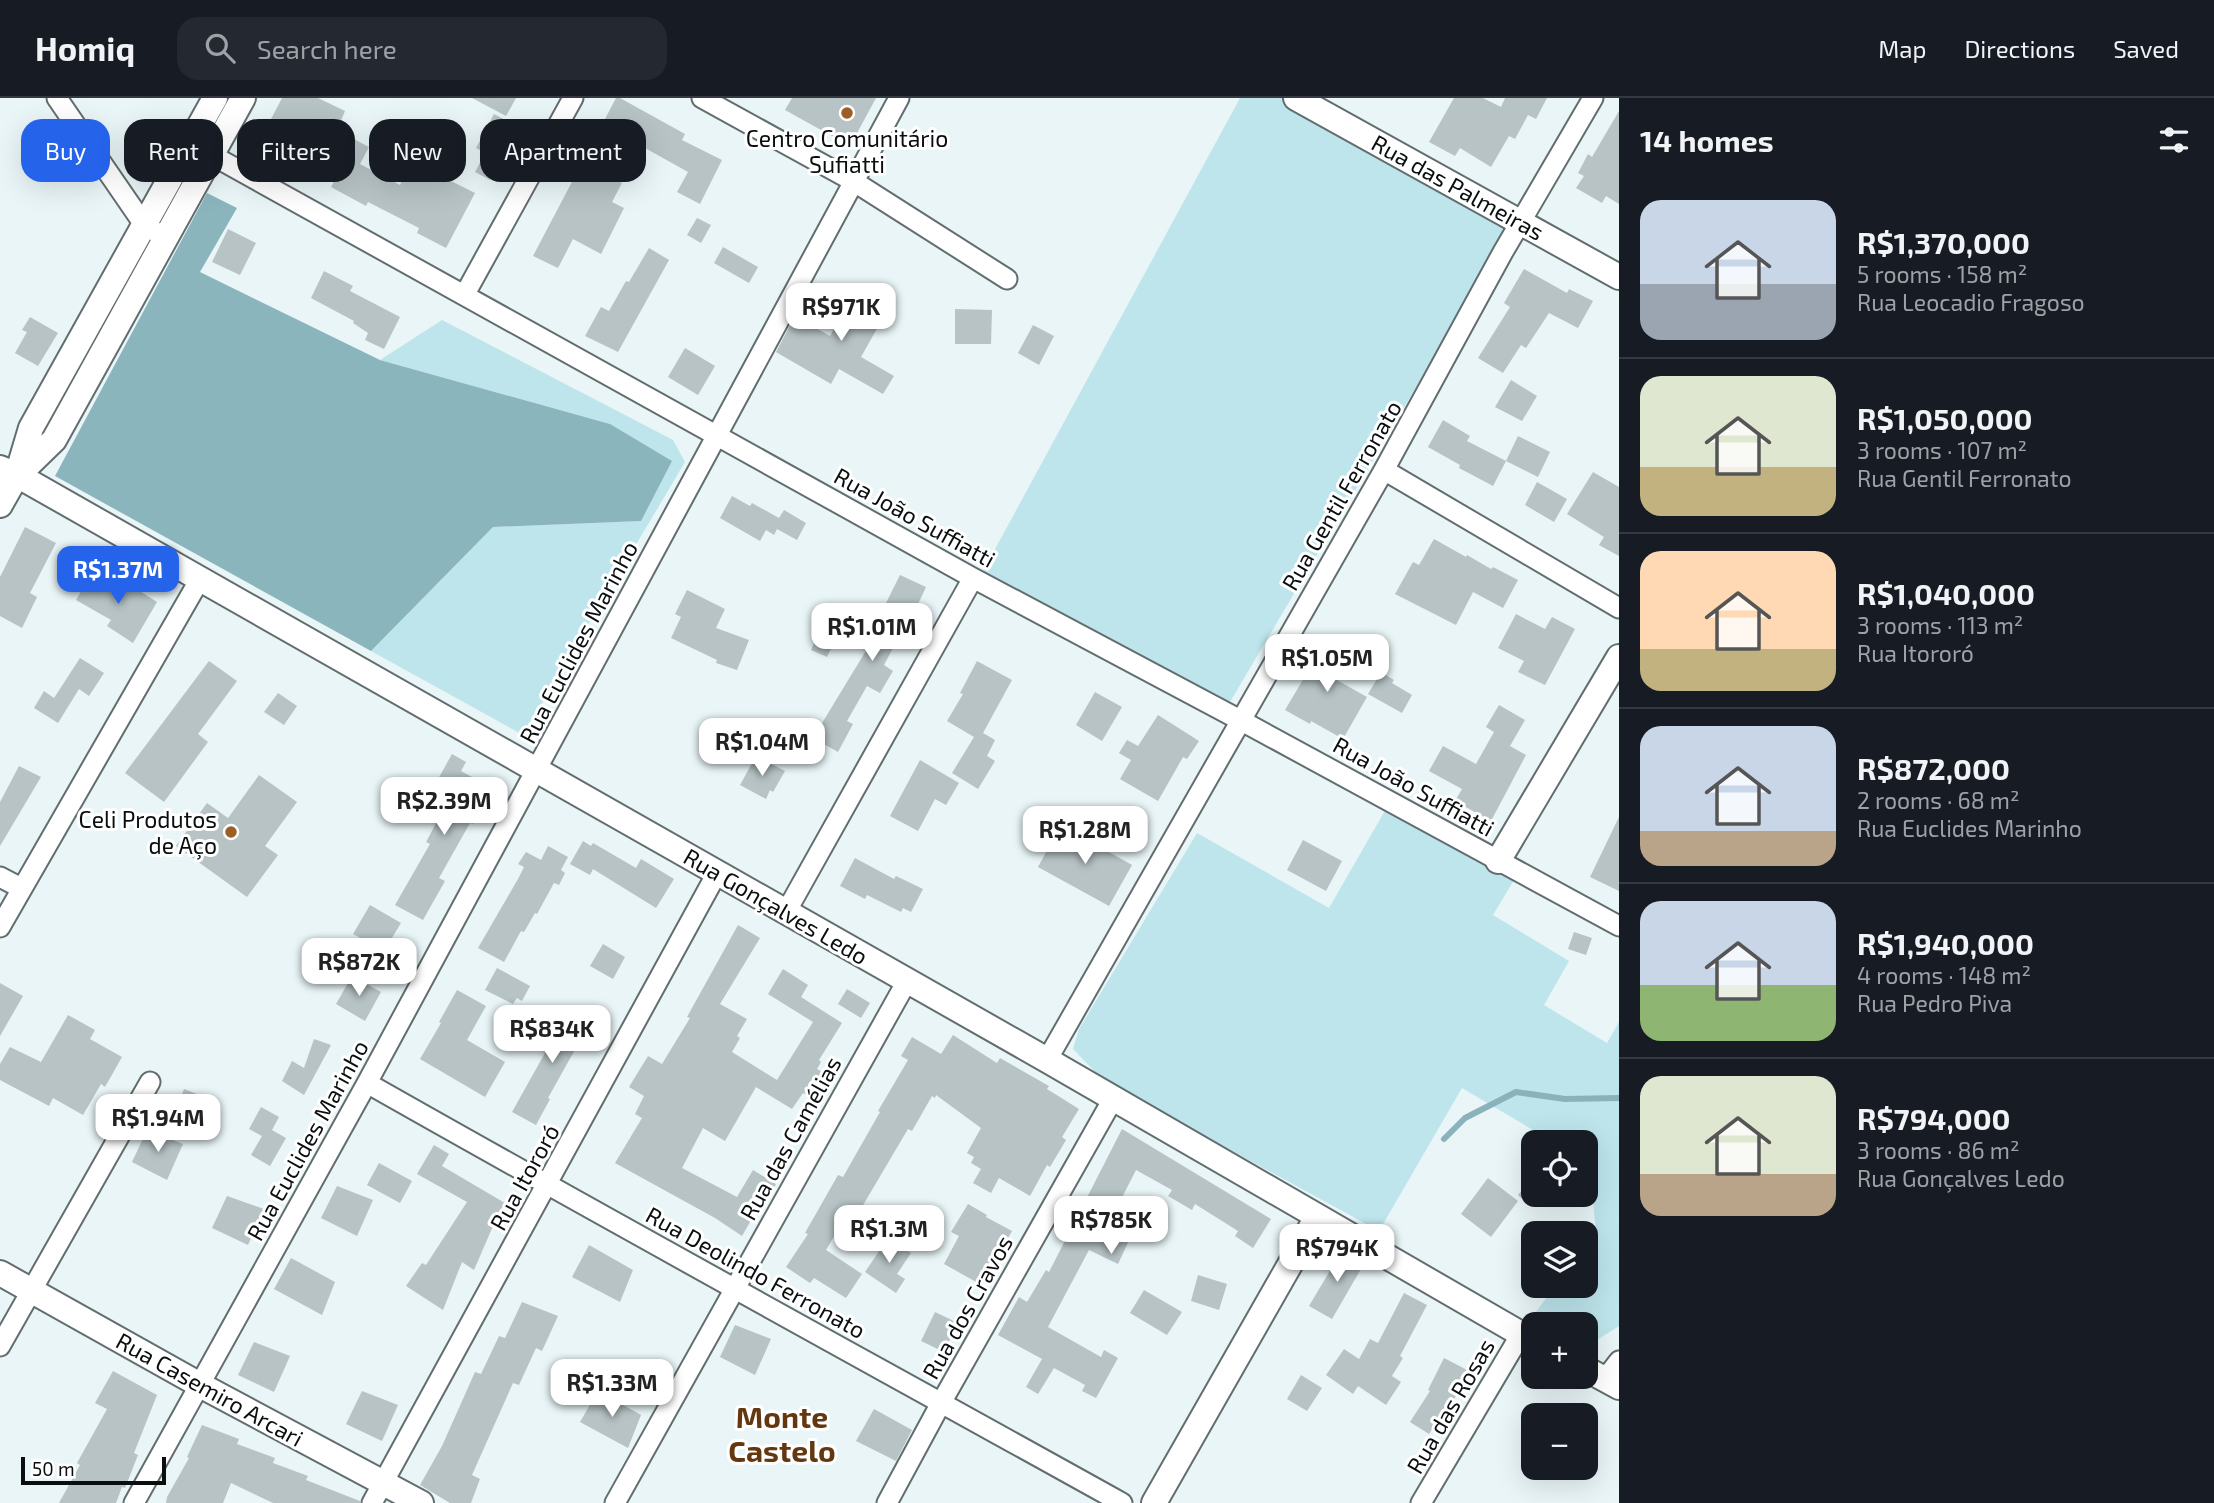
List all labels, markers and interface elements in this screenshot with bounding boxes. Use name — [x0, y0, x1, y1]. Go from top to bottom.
search box — [177, 17, 667, 80]
text: Homiq — [35, 28, 135, 68]
icon: search — [201, 29, 239, 67]
text: Search here — [257, 33, 397, 64]
text: Map — [1878, 34, 1926, 63]
text: Directions — [1964, 34, 2075, 63]
text: Saved — [2113, 34, 2179, 63]
marker: Centro Comunitário Sufiatti — [839, 105, 855, 121]
chip: Buy — [21, 119, 110, 182]
chip: Rent — [124, 119, 223, 182]
chip: Filters — [237, 119, 355, 182]
chip: New — [369, 119, 466, 182]
chip: Apartment — [480, 119, 646, 182]
icon: filters — [2155, 121, 2193, 159]
text: 14 homes — [1640, 122, 1774, 158]
place label: Centro Comunitário Sufiatti — [746, 124, 948, 178]
street label: Rua das Palmeiras — [1367, 128, 1549, 246]
text: R$1,370,000 — [1857, 224, 2030, 260]
icon: home — [1696, 228, 1780, 312]
text: 5 rooms · 158 m² — [1857, 260, 2027, 288]
pin: R$971K — [784, 284, 898, 343]
text: Rua Leocadio Fragoso — [1857, 288, 2085, 316]
text: R$971K — [802, 292, 880, 320]
street label: Rua Gentil Ferronato — [1275, 395, 1407, 595]
text: R$1,050,000 — [1857, 400, 2033, 436]
icon: home — [1696, 404, 1780, 488]
text: 3 rooms · 107 m² — [1857, 436, 2027, 464]
street label: Rua João Suffiatti — [830, 461, 1000, 573]
text: Rua Gentil Ferronato — [1857, 464, 2072, 492]
street label: Rua Euclides Marinho — [513, 536, 643, 748]
pin: R$1.37M — [53, 546, 183, 606]
text: R$1.37M — [73, 555, 163, 583]
text: R$1,040,000 — [1857, 575, 2035, 611]
icon: home — [1696, 579, 1780, 663]
pin: R$1.01M — [807, 603, 937, 663]
text: 3 rooms · 113 m² — [1857, 611, 2023, 639]
text: R$1.01M — [827, 612, 917, 640]
pin: R$1.05M — [1262, 634, 1392, 694]
text: Rua Itororó — [1857, 639, 1974, 667]
text: R$1.05M — [1281, 643, 1373, 671]
pin: R$1.04M — [697, 718, 827, 778]
text: R$1.04M — [715, 727, 809, 755]
street label: Rua João Suffiatti — [1329, 730, 1499, 842]
text: R$872,000 — [1857, 750, 2010, 786]
icon: home — [1696, 754, 1780, 838]
pin: R$2.39M — [379, 778, 509, 837]
text: R$2.39M — [397, 786, 491, 814]
text: 2 rooms · 68 m² — [1857, 786, 2020, 814]
place label: Celi Produtos de Aço — [79, 805, 217, 860]
pin: R$1.28M — [1020, 806, 1150, 866]
text: Rua Euclides Marinho — [1857, 814, 2082, 842]
text: R$1.28M — [1039, 815, 1131, 843]
marker: Celi Produtos de Aço — [223, 824, 239, 840]
street label: Rua Gonçalves Ledo — [679, 842, 873, 971]
text: R$1,940,000 — [1857, 925, 2034, 961]
icon: home — [1696, 929, 1780, 1013]
pin: R$872K — [302, 939, 416, 998]
text: R$872K — [318, 947, 400, 975]
text: 4 rooms · 148 m² — [1857, 961, 2031, 989]
text: Rua Pedro Piva — [1857, 989, 2012, 1017]
pin: R$834K — [495, 1006, 609, 1065]
text: R$834K — [510, 1014, 594, 1042]
street label: Rua Euclides Marinho — [240, 1035, 374, 1245]
street label: Rua das Camélias — [733, 1051, 847, 1225]
pin: R$1.94M — [93, 1094, 223, 1154]
text: R$794,000 — [1857, 1100, 2011, 1136]
text: R$1.94M — [111, 1103, 205, 1131]
icon: home — [1696, 1104, 1780, 1188]
street label: Rua Itororó — [483, 1119, 565, 1235]
map controls — [1521, 1130, 1598, 1480]
button: locate — [1521, 1130, 1598, 1207]
text: 3 rooms · 86 m² — [1857, 1136, 2019, 1164]
text: Rua Gonçalves Ledo — [1857, 1164, 2065, 1192]
pin: R$785K — [1054, 1196, 1168, 1256]
street label: Rua Deolindo Ferronato — [641, 1200, 871, 1344]
text: R$785K — [1070, 1205, 1152, 1233]
pin: R$1.3M — [832, 1206, 946, 1265]
text: R$1.3M — [850, 1214, 928, 1242]
button: layers — [1521, 1221, 1598, 1298]
pin: R$794K — [1280, 1224, 1394, 1284]
street label: Rua dos Cravos — [916, 1230, 1018, 1384]
text: R$794K — [1295, 1233, 1379, 1261]
button: + — [1521, 1312, 1598, 1389]
street label: Rua Casemiro Arcari — [112, 1326, 308, 1452]
street label: Rua das Rosas — [1400, 1334, 1500, 1478]
pin: R$1.33M — [547, 1360, 677, 1419]
text: R$1.33M — [567, 1368, 657, 1396]
district label: Monte Castelo — [728, 1398, 836, 1468]
button: − — [1521, 1403, 1598, 1480]
scale bar — [21, 1454, 166, 1486]
text: 50 m — [32, 1457, 75, 1480]

